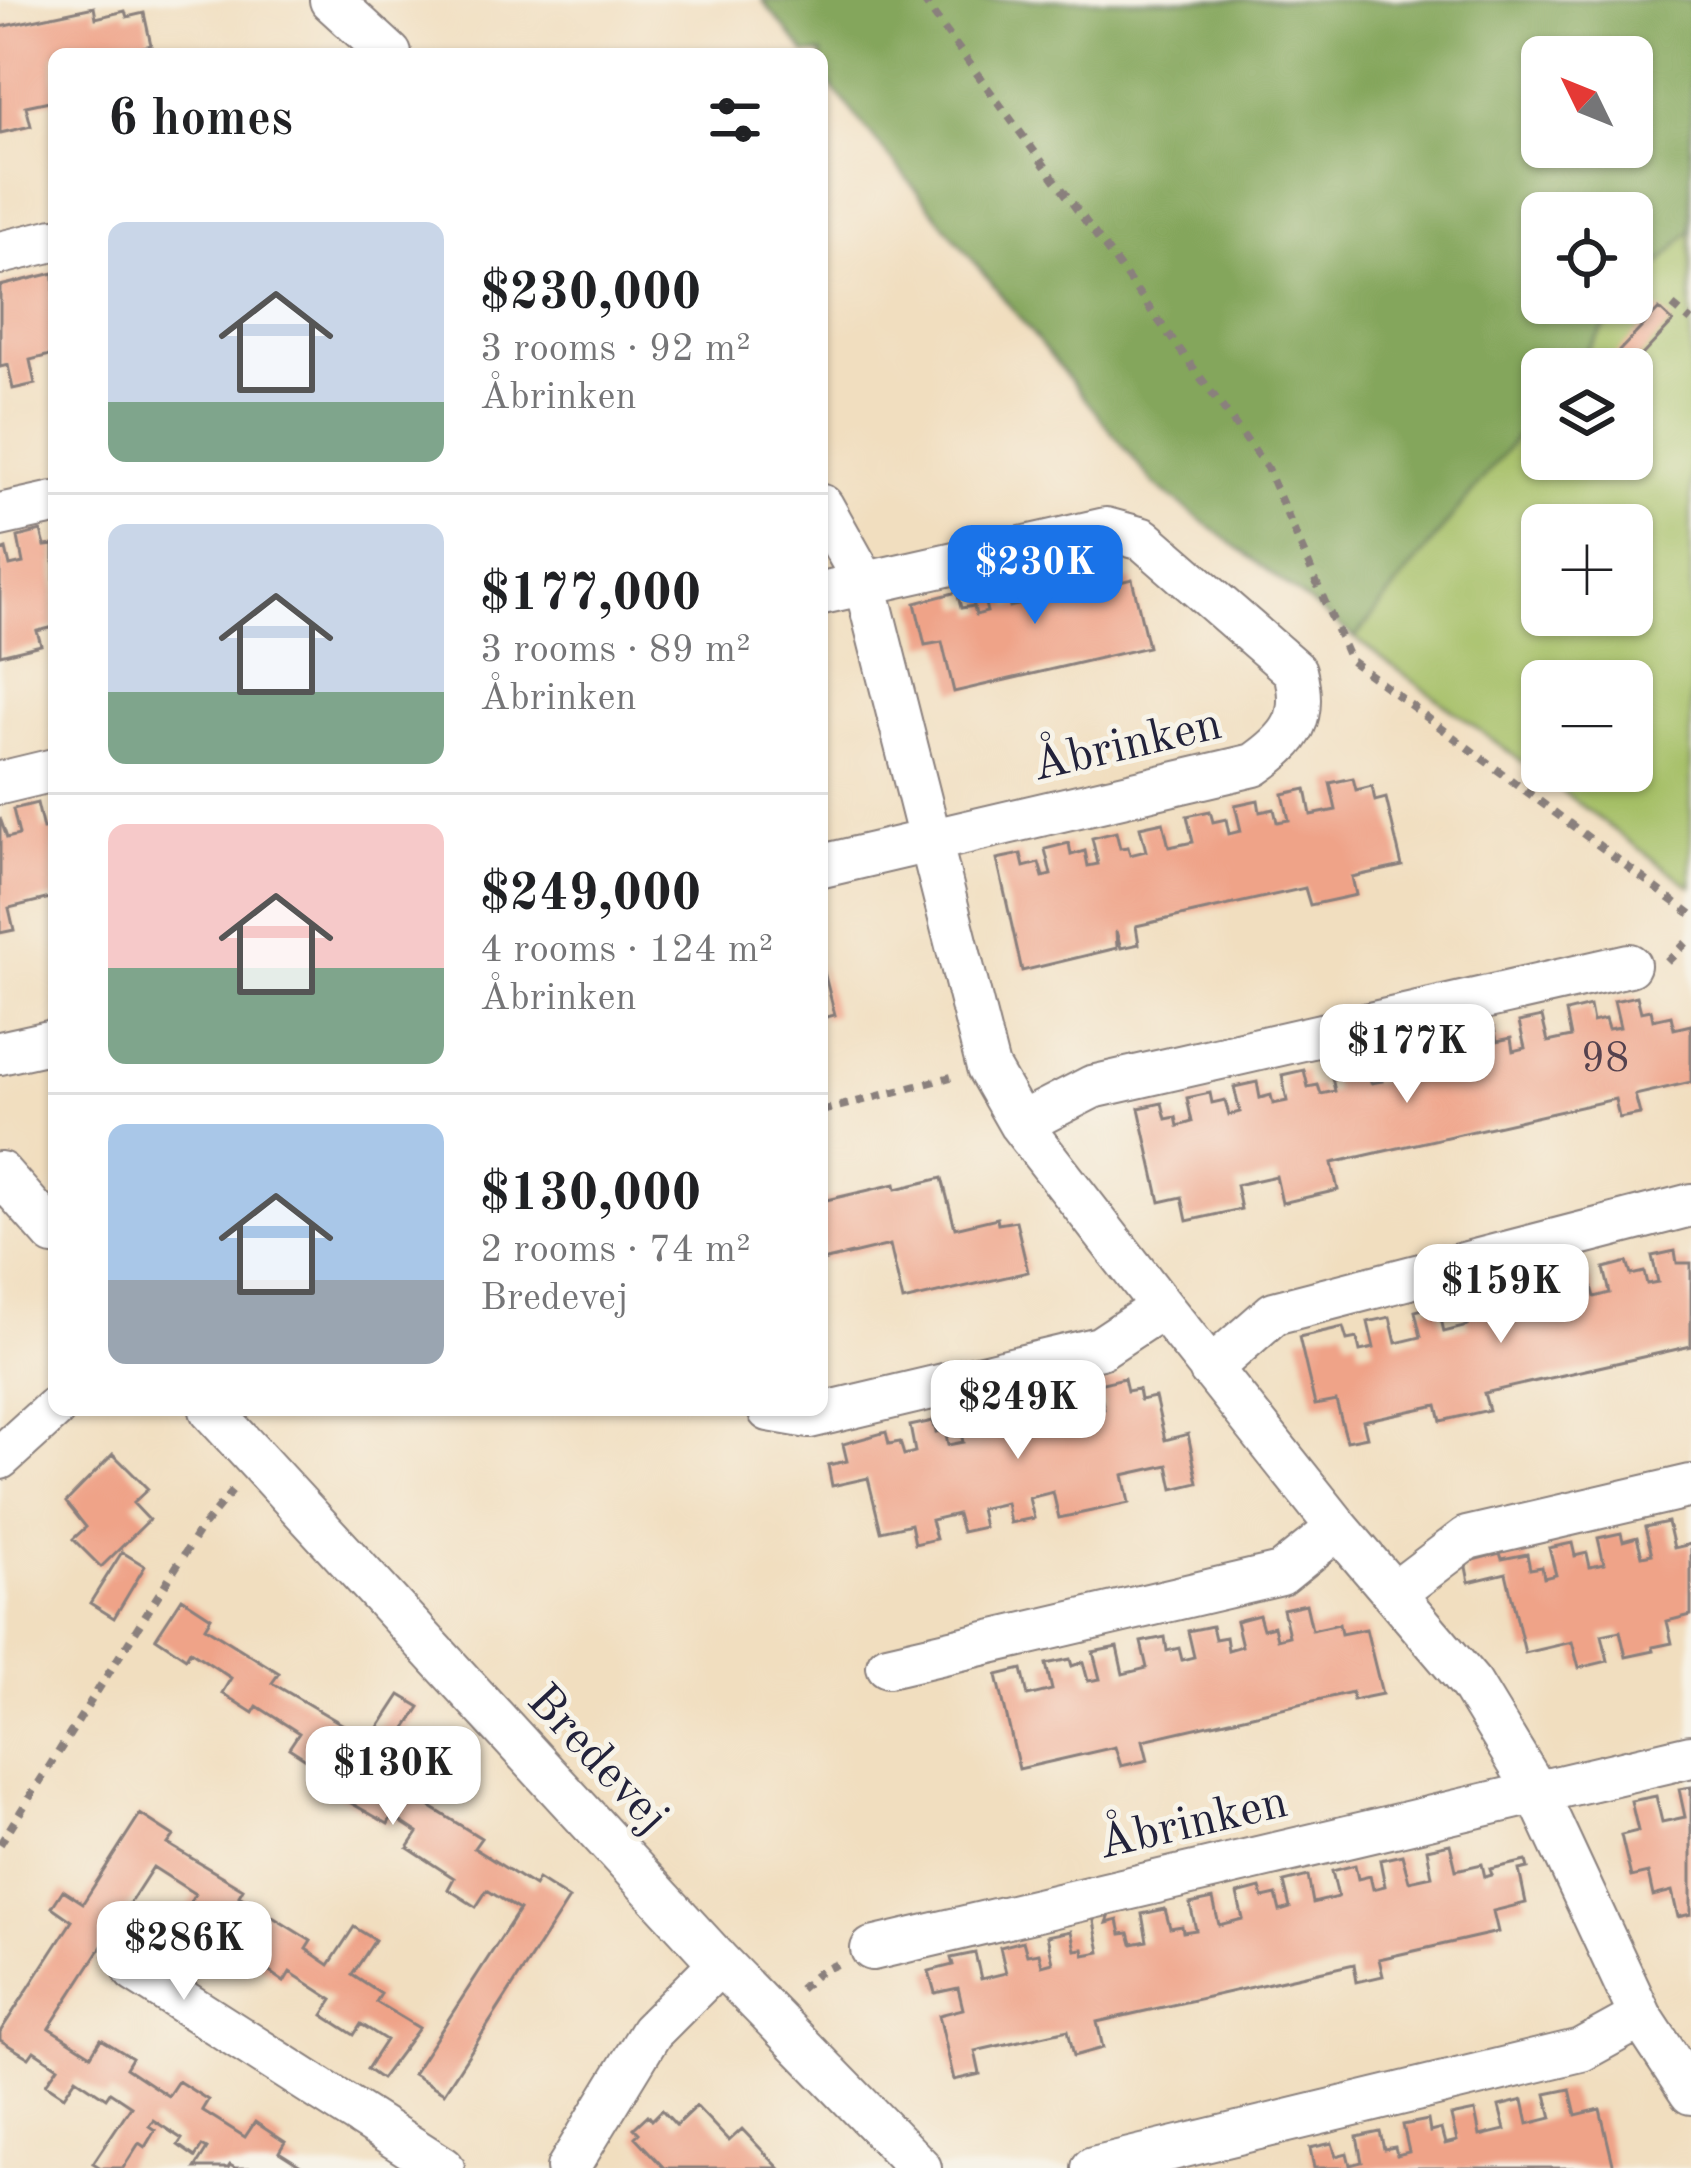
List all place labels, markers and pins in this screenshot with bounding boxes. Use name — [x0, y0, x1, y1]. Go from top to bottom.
pin: $230K — [951, 525, 1119, 627]
pin: $177K — [1323, 1004, 1491, 1106]
pin: $159K — [1417, 1244, 1585, 1346]
pin: $249K — [934, 1360, 1102, 1462]
pin: $130K — [309, 1726, 477, 1828]
pin: $286K — [100, 1901, 268, 2003]

